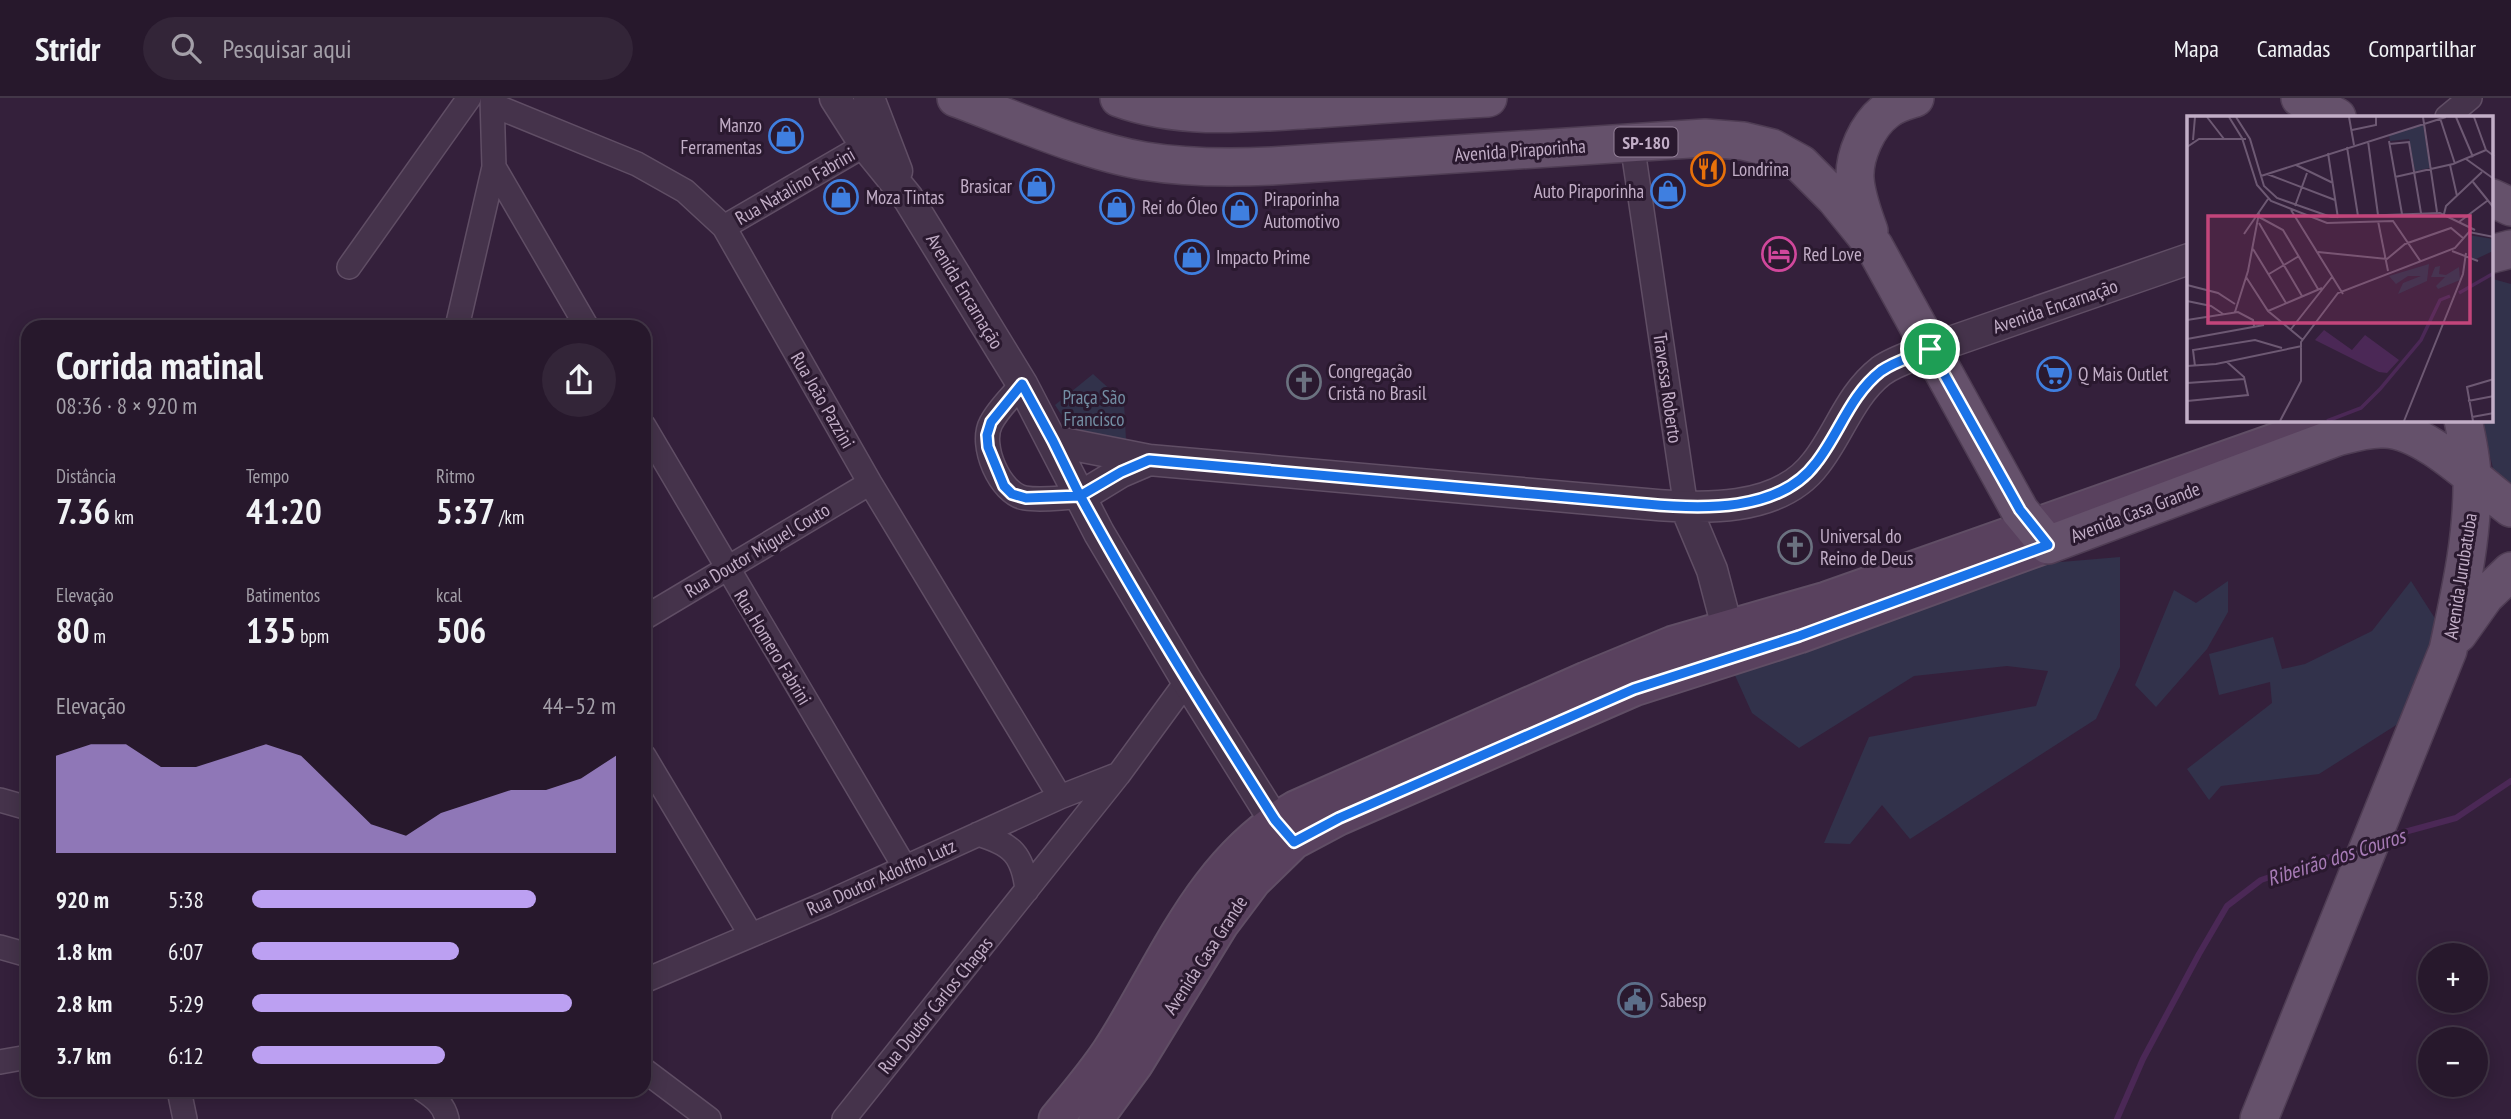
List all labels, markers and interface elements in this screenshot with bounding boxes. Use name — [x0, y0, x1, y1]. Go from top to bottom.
search box — [143, 17, 633, 80]
text: Stridr — [35, 27, 101, 70]
icon: search — [167, 29, 205, 67]
text: Pesquisar aqui — [223, 32, 352, 65]
text: Mapa — [2174, 33, 2219, 64]
text: Camadas — [2257, 33, 2330, 64]
text: Compartilhar — [2368, 33, 2476, 64]
place label: Manzo Ferramentas — [680, 113, 762, 159]
inset map — [2187, 116, 2494, 422]
shop icon: Manzo Ferramentas — [767, 117, 805, 155]
road number: SP-180 — [1614, 127, 1678, 156]
street label: Avenida Piraporinha — [1454, 133, 1586, 167]
street label: Rua Natalino Fabrini — [731, 142, 859, 230]
restaurant icon: Londrina — [1689, 150, 1727, 188]
place label: Londrina — [1732, 157, 1789, 181]
shop icon: Brasicar — [1018, 167, 1056, 205]
shop icon: Auto Piraporinha — [1649, 172, 1687, 210]
place label: Brasicar — [960, 174, 1013, 198]
shop icon: Moza Tintas — [822, 178, 860, 216]
place label: Auto Piraporinha — [1534, 179, 1644, 203]
place label: Moza Tintas — [866, 185, 944, 209]
place label: Piraporinha Automotivo — [1264, 187, 1340, 233]
shop icon: Rei do Óleo — [1098, 188, 1136, 226]
shop icon: Piraporinha Automotivo — [1221, 191, 1259, 229]
place label: Rei do Óleo — [1142, 195, 1218, 219]
street label: Avenida Encarnação — [921, 229, 1009, 353]
hotel icon: Red Love — [1760, 235, 1798, 273]
shop icon: Impacto Prime — [1173, 238, 1211, 276]
place label: Red Love — [1803, 242, 1862, 266]
place label: Impacto Prime — [1216, 245, 1310, 269]
street label: Avenida Encarnação — [1989, 273, 2121, 339]
pin — [1900, 319, 1960, 379]
icon: arrive — [1911, 330, 1949, 368]
street label: Travessa Roberto — [1648, 331, 1688, 445]
text: Corrida matinal — [56, 340, 263, 389]
button: share — [542, 343, 616, 417]
street label: Rua João Pazzini — [786, 347, 860, 453]
supermarket icon: Q Mais Outlet — [2035, 355, 2073, 393]
place label: Congregação Cristã no Brasil — [1328, 359, 1427, 405]
place label: Q Mais Outlet — [2078, 362, 2169, 386]
church icon: Congregação Cristã no Brasil — [1285, 363, 1323, 401]
park label: Praça São Francisco — [1062, 385, 1126, 431]
text: 08:36 · 8 × 920 m — [56, 391, 197, 420]
text: Distância — [56, 464, 116, 488]
text: Tempo — [246, 464, 289, 488]
text: Ritmo — [436, 464, 475, 488]
street label: Avenida Casa Grande — [2067, 476, 2203, 548]
text: 7.36 — [56, 488, 110, 534]
text: 41:20 — [246, 488, 322, 534]
text: 5:37 — [436, 488, 495, 534]
street label: Rua Doutor Miguel Couto — [680, 497, 834, 603]
text: km — [110, 505, 134, 529]
text: /km — [495, 505, 524, 529]
street label: Avenida Jurubatuba — [2438, 511, 2482, 641]
place label: Universal do Reino de Deus — [1820, 524, 1914, 570]
church icon: Universal do Reino de Deus — [1776, 528, 1814, 566]
text: Elevação — [56, 583, 114, 607]
text: Batimentos — [246, 583, 320, 607]
text: kcal — [436, 583, 462, 607]
street label: Rua Homero Fabrini — [729, 585, 817, 709]
text: 80 — [56, 607, 89, 653]
text: 135 — [246, 607, 296, 653]
text: 506 — [436, 607, 486, 653]
text: m — [89, 624, 106, 648]
text: bpm — [296, 624, 329, 648]
text: Elevação — [56, 691, 126, 720]
text: 44–52 m — [543, 691, 616, 720]
water label: Ribeirão dos Couros — [2264, 821, 2410, 892]
street label: Rua Doutor Adolfho Lutz — [803, 833, 959, 921]
text: 920 m — [56, 885, 109, 914]
text: 5:38 — [168, 885, 204, 914]
street label: Avenida Casa Grande — [1158, 891, 1252, 1019]
street label: Rua Doutor Carlos Chagas — [872, 932, 998, 1078]
text: 1.8 km — [56, 937, 112, 966]
text: 6:07 — [168, 937, 204, 966]
map controls — [2418, 943, 2488, 1097]
button: + — [2418, 943, 2488, 1013]
public building icon: Sabesp — [1616, 981, 1654, 1019]
place label: Sabesp — [1660, 988, 1707, 1012]
text: 2.8 km — [56, 989, 112, 1018]
text: 5:29 — [168, 989, 204, 1018]
button: − — [2418, 1027, 2488, 1097]
text: 3.7 km — [56, 1041, 111, 1070]
text: 6:12 — [168, 1041, 204, 1070]

